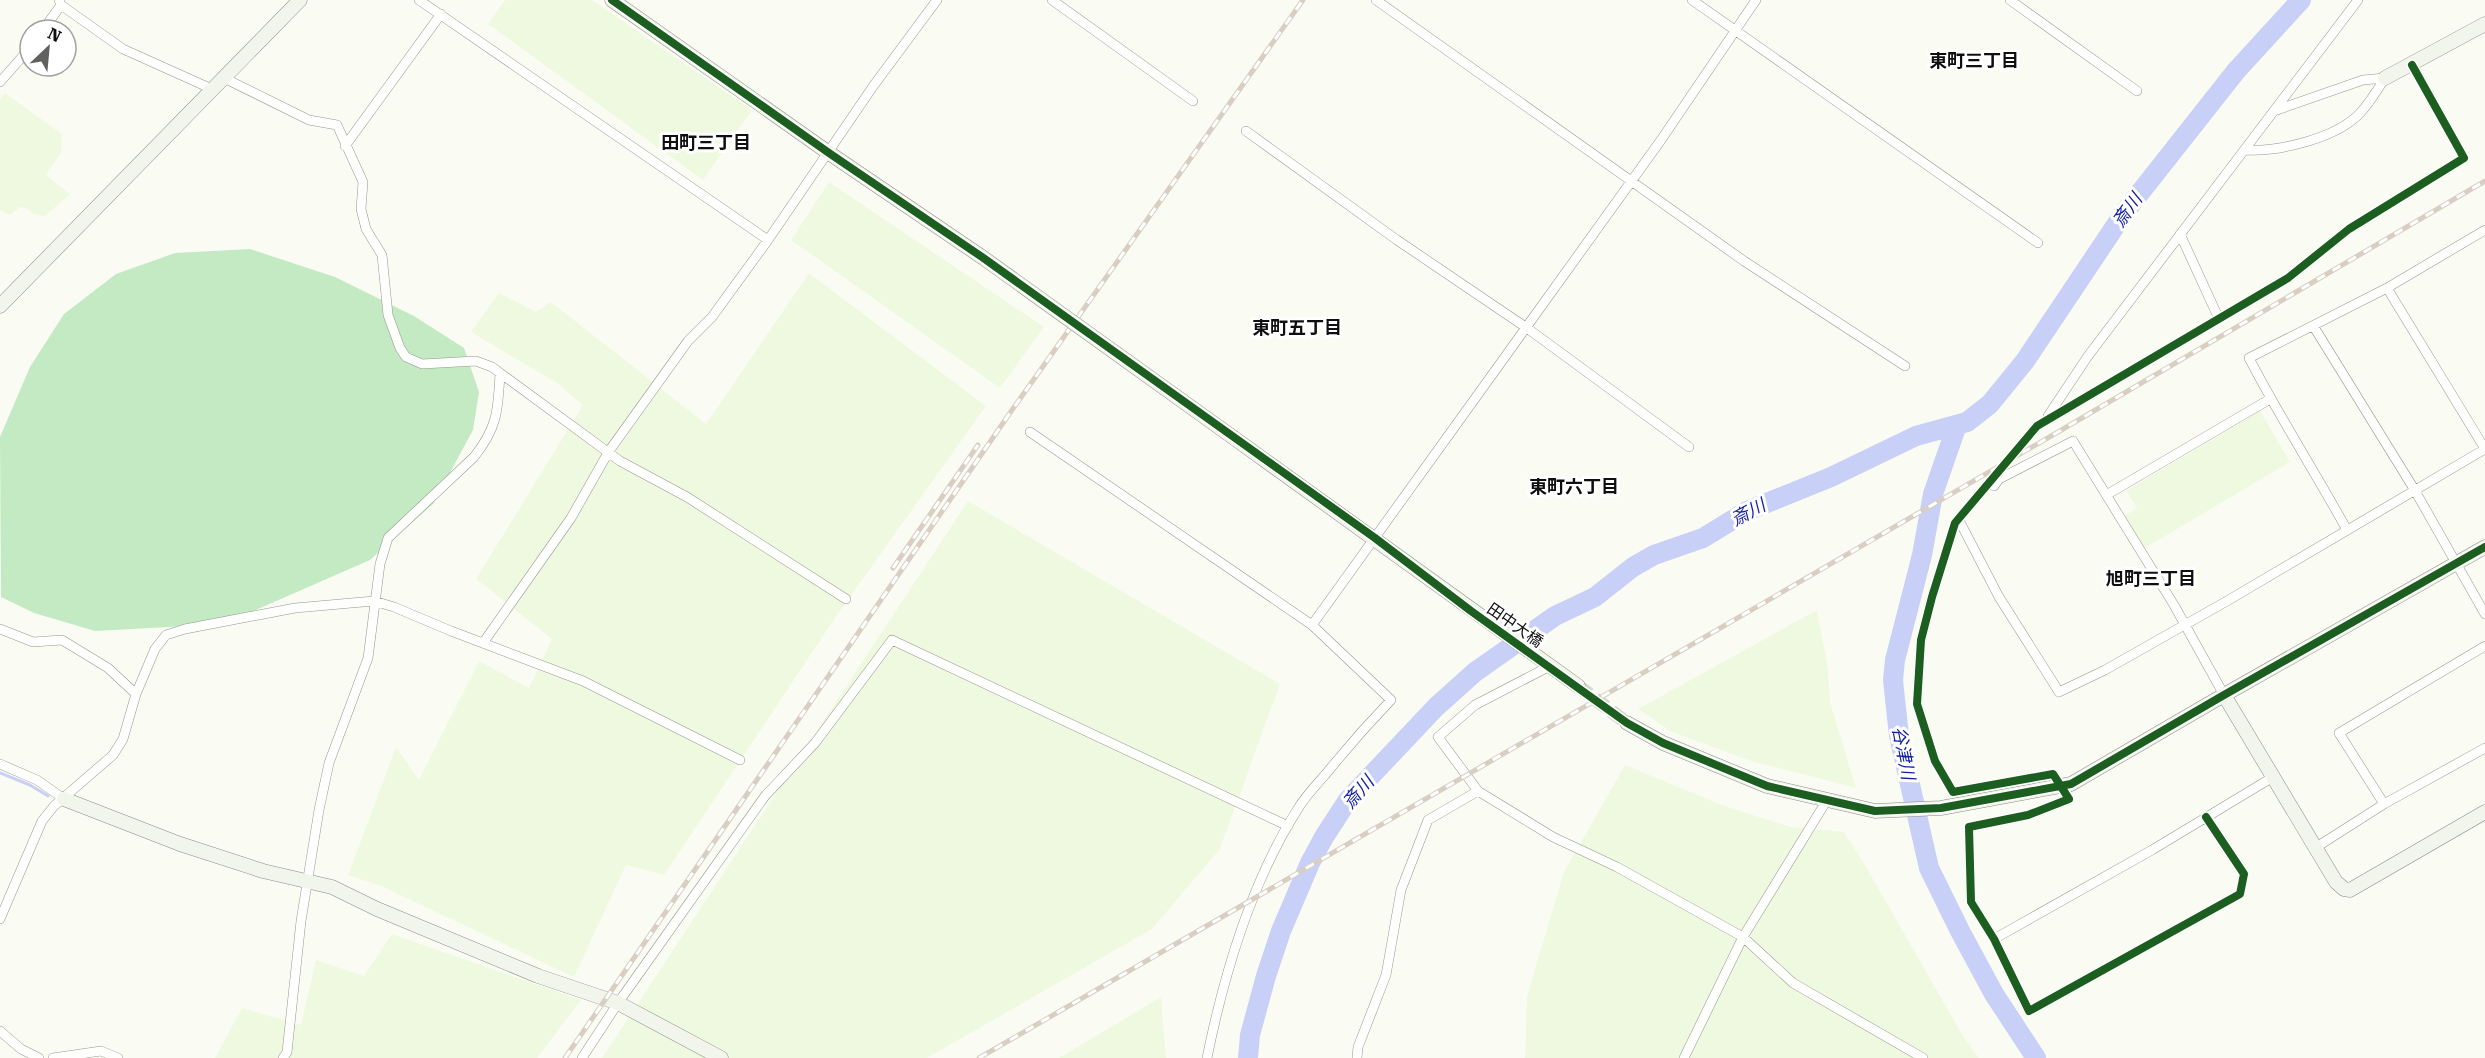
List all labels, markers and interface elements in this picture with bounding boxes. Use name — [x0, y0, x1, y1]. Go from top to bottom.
north arrow — [18, 18, 78, 78]
text: N — [45, 24, 64, 46]
district label: 東町三丁目 — [1929, 50, 2019, 71]
district label: 田町三丁目 — [661, 132, 751, 153]
water label: 斎川 — [2108, 188, 2147, 231]
district label: 東町五丁目 — [1252, 317, 1342, 338]
district label: 東町六丁目 — [1529, 476, 1619, 497]
water label: 斎川 — [1727, 493, 1771, 530]
district label: 旭町三丁目 — [2106, 568, 2196, 589]
street label: 田中大橋 — [1483, 599, 1547, 651]
water label: 谷津川 — [1889, 724, 1920, 783]
water label: 斎川 — [1338, 770, 1379, 812]

